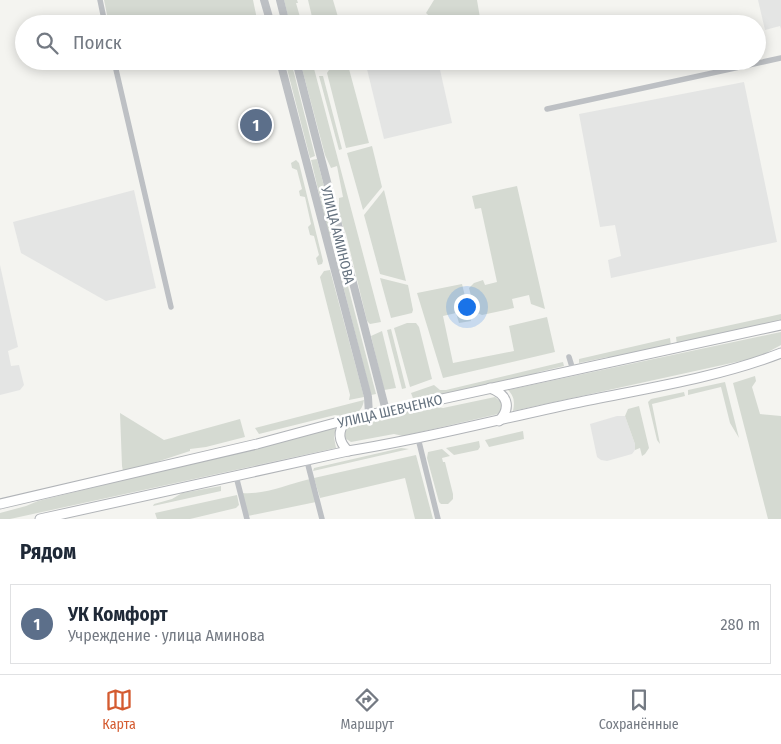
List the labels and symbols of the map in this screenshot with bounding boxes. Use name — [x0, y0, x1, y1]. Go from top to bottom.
pin: 1 — [240, 106, 272, 144]
street label: УЛИЦА АМИНОВА — [317, 183, 358, 286]
your location — [454, 294, 480, 320]
street label: УЛИЦА ШЕВЧЕНКО — [335, 391, 444, 432]

